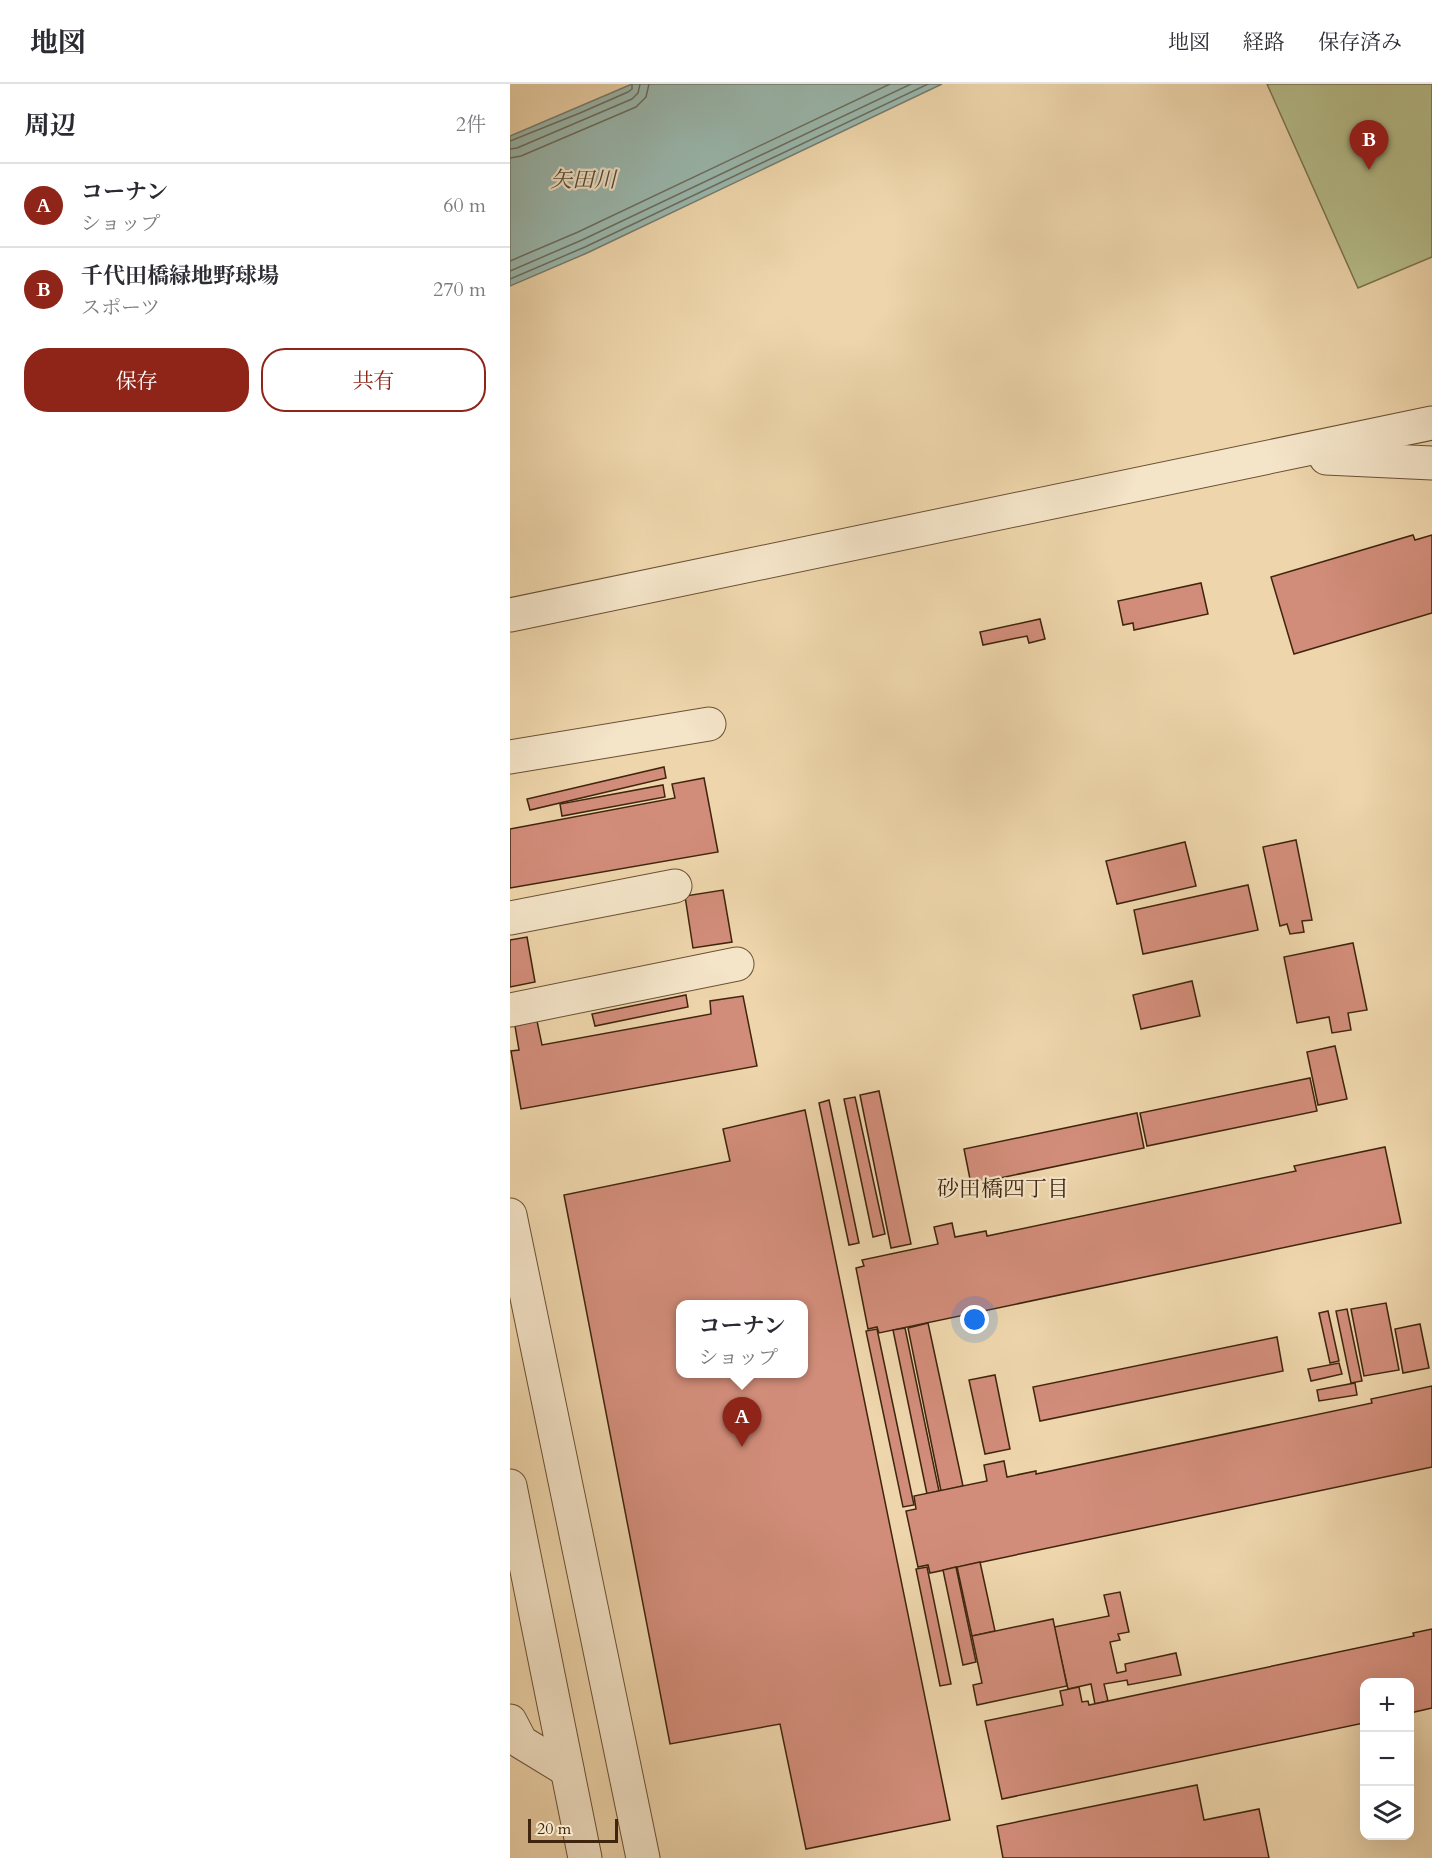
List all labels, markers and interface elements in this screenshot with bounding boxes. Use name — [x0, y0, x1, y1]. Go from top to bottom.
text: 地図 — [30, 24, 86, 62]
text: 地図 — [1168, 28, 1210, 57]
text: 経路 — [1243, 28, 1285, 57]
text: 保存済み — [1318, 28, 1402, 57]
text: 周辺 — [24, 108, 76, 143]
text: 2件 — [456, 111, 486, 138]
pin: B — [1350, 120, 1388, 170]
water label: 矢田川 — [550, 165, 618, 195]
text: コーナン — [81, 177, 168, 207]
text: A — [36, 192, 51, 219]
text: 60 m — [443, 192, 486, 219]
text: ショップ — [81, 210, 161, 237]
text: 千代田橋緑地野球場 — [81, 261, 279, 291]
text: B — [36, 276, 51, 303]
text: 270 m — [433, 276, 486, 303]
text: スポーツ — [81, 294, 160, 321]
button: 保存 — [24, 348, 249, 412]
button: 共有 — [261, 348, 486, 412]
district label: 砂田橋四丁目 — [937, 1174, 1069, 1204]
popup — [676, 1300, 808, 1378]
your location — [960, 1305, 989, 1334]
text: コーナン — [699, 1311, 785, 1341]
text: ショップ — [699, 1344, 778, 1371]
pin: A — [722, 1398, 762, 1447]
map controls — [1360, 1678, 1414, 1840]
button: + — [1360, 1678, 1414, 1732]
button: − — [1360, 1732, 1414, 1786]
button: layers — [1360, 1786, 1414, 1840]
scale bar — [528, 1816, 618, 1844]
text: 20 m — [537, 1818, 571, 1840]

